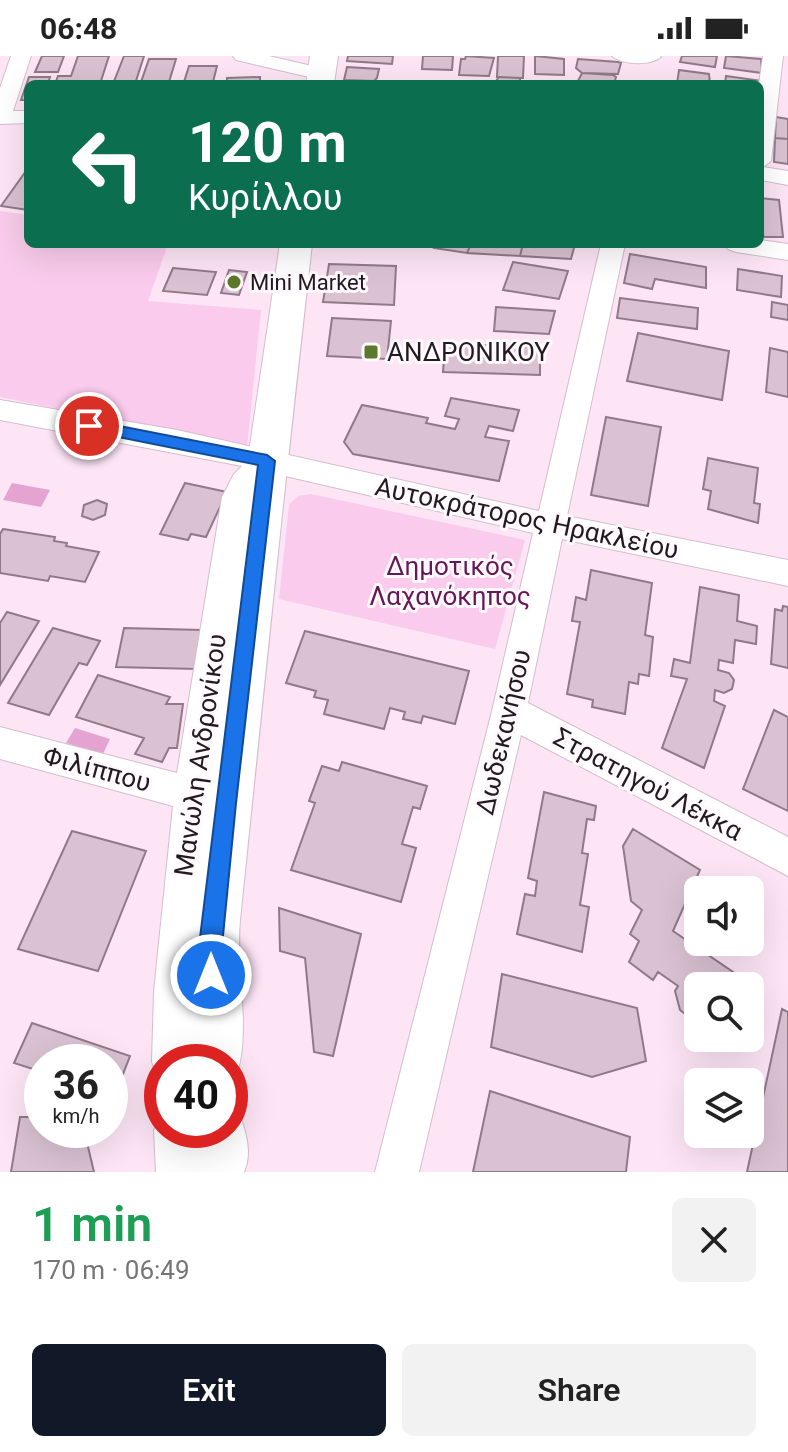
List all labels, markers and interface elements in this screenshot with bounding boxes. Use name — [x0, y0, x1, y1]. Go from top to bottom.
text: 06:48 — [40, 11, 117, 46]
text: 120 m — [188, 110, 347, 176]
icon: left — [56, 112, 160, 216]
text: Κυρίλλου — [188, 177, 342, 219]
place label: Mini Market — [250, 270, 366, 295]
marker: Mini Market — [225, 273, 243, 291]
place label: ΑΝΔΡΟΝΙΚΟΥ — [387, 337, 550, 367]
marker: ΑΝΔΡΟΝΙΚΟΥ — [362, 343, 380, 361]
pin — [55, 392, 123, 460]
icon: arrive — [67, 404, 111, 448]
street label: Αυτοκράτορος Ηρακλείου — [373, 471, 681, 565]
park label: Δημοτικός Λαχανόκηπος — [369, 551, 531, 611]
street label: Μανώλη Ανδρονίκου — [168, 632, 232, 878]
street label: Δωδεκανήσου — [469, 646, 537, 818]
street label: Στρατηγού Λέκκα — [549, 722, 748, 846]
street label: Φιλίππου — [40, 740, 154, 798]
map controls — [684, 876, 764, 1148]
button: sound — [684, 876, 764, 956]
position arrow — [169, 933, 253, 1017]
button: search — [684, 972, 764, 1052]
speed limit sign: 40 — [144, 1044, 248, 1148]
text: 36 — [53, 1062, 99, 1109]
button: layers — [684, 1068, 764, 1148]
text: km/h — [53, 1104, 99, 1128]
text: 1 min — [32, 1196, 152, 1253]
button: close — [672, 1198, 756, 1282]
text: 170 m · 06:49 — [32, 1255, 190, 1285]
button: Exit — [32, 1344, 386, 1436]
button: Share — [402, 1344, 756, 1436]

